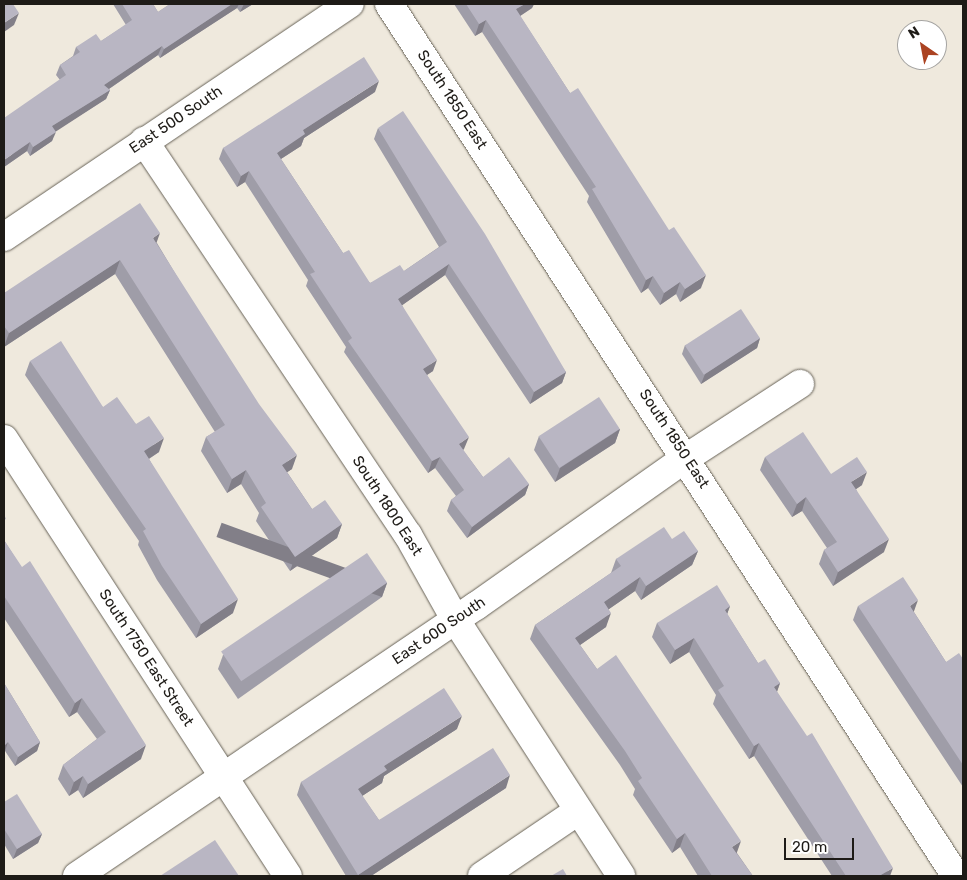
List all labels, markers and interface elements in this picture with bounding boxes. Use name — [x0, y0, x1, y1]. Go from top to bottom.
north arrow — [897, 20, 947, 70]
text: N — [905, 23, 923, 43]
street label: South 1850 East — [413, 47, 491, 153]
street label: East 500 South — [126, 82, 226, 158]
street label: South 1850 East — [635, 386, 713, 492]
street label: South 1800 East — [348, 453, 426, 559]
street label: South 1750 East Street — [95, 586, 197, 730]
street label: East 600 South — [389, 593, 489, 669]
scale bar — [787, 828, 857, 860]
text: 20 m — [792, 838, 827, 856]

